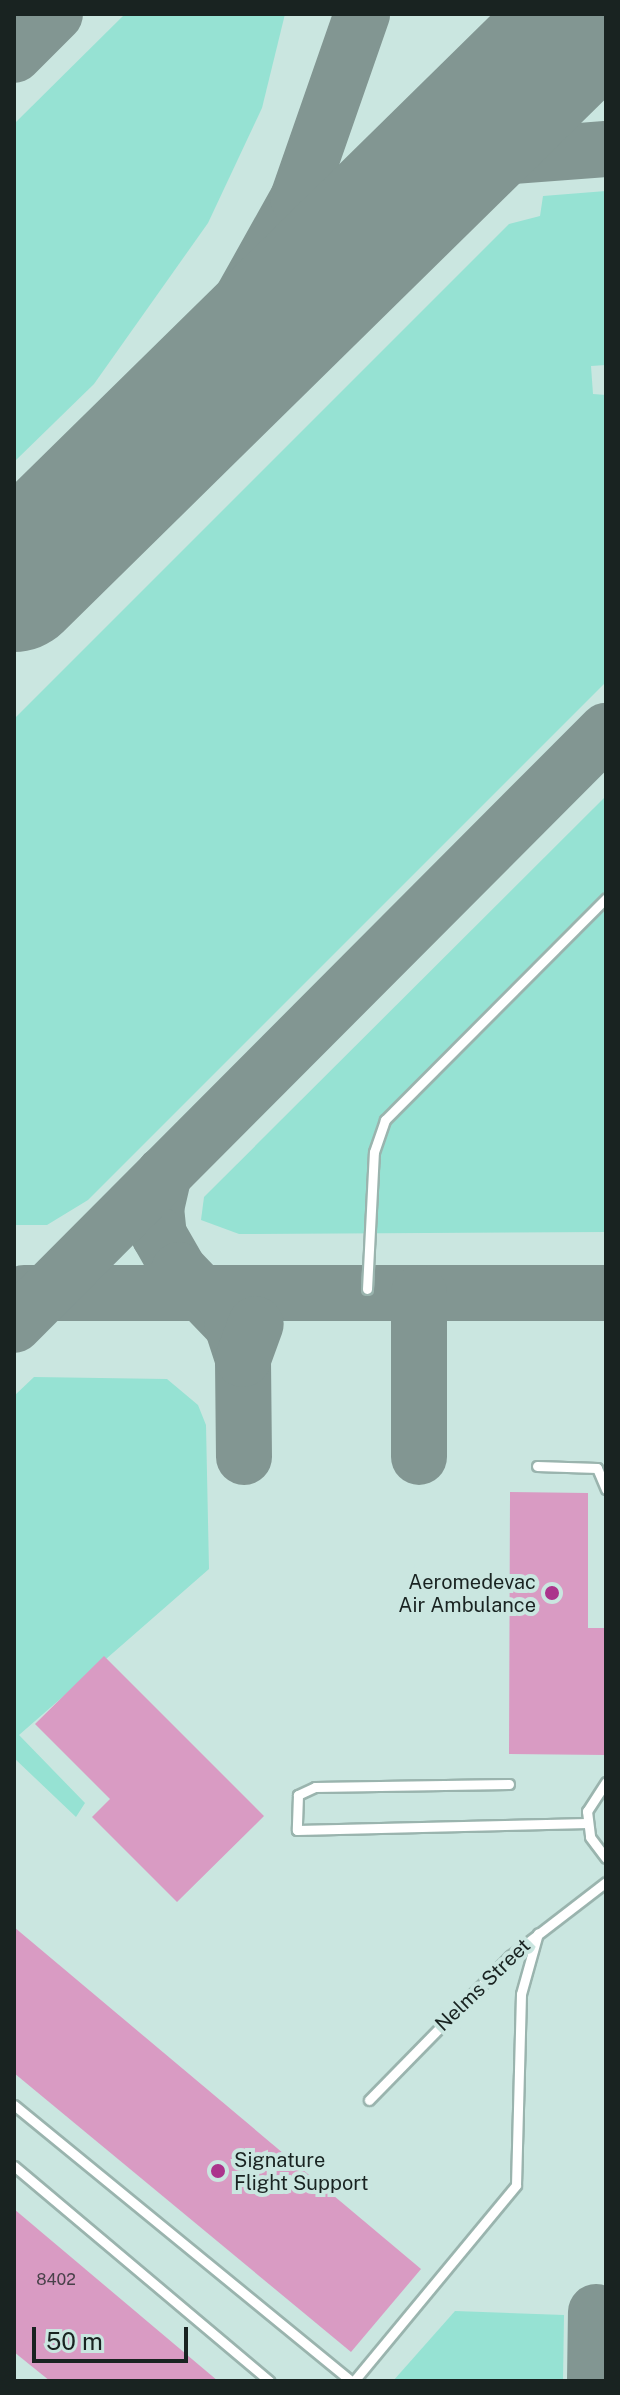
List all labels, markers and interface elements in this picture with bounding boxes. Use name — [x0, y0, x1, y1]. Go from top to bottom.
place label: Aeromedevac Air Ambulance — [398, 1570, 536, 1617]
marker: Aeromedevac Air Ambulance — [543, 1584, 561, 1602]
street label: Nelms Street — [430, 1934, 536, 2036]
place label: Signature Flight Support — [234, 2148, 369, 2195]
marker: Signature Flight Support — [209, 2162, 227, 2180]
house number: 8402 — [36, 2270, 76, 2290]
scale bar — [36, 2311, 192, 2361]
text: 50 m — [46, 2327, 103, 2355]

